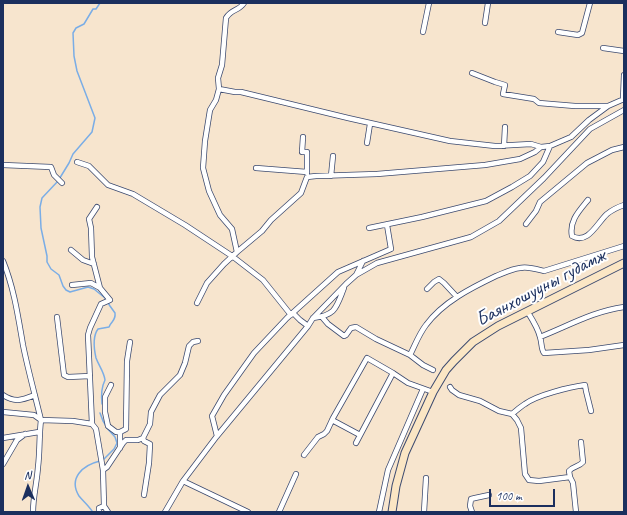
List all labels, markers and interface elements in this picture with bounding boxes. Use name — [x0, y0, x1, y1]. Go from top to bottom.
street label: Баянхошууны гудамж — [472, 244, 610, 332]
north arrow — [8, 467, 48, 507]
text: N — [24, 468, 31, 482]
scale bar — [491, 481, 557, 507]
text: 100 m — [496, 488, 522, 504]

